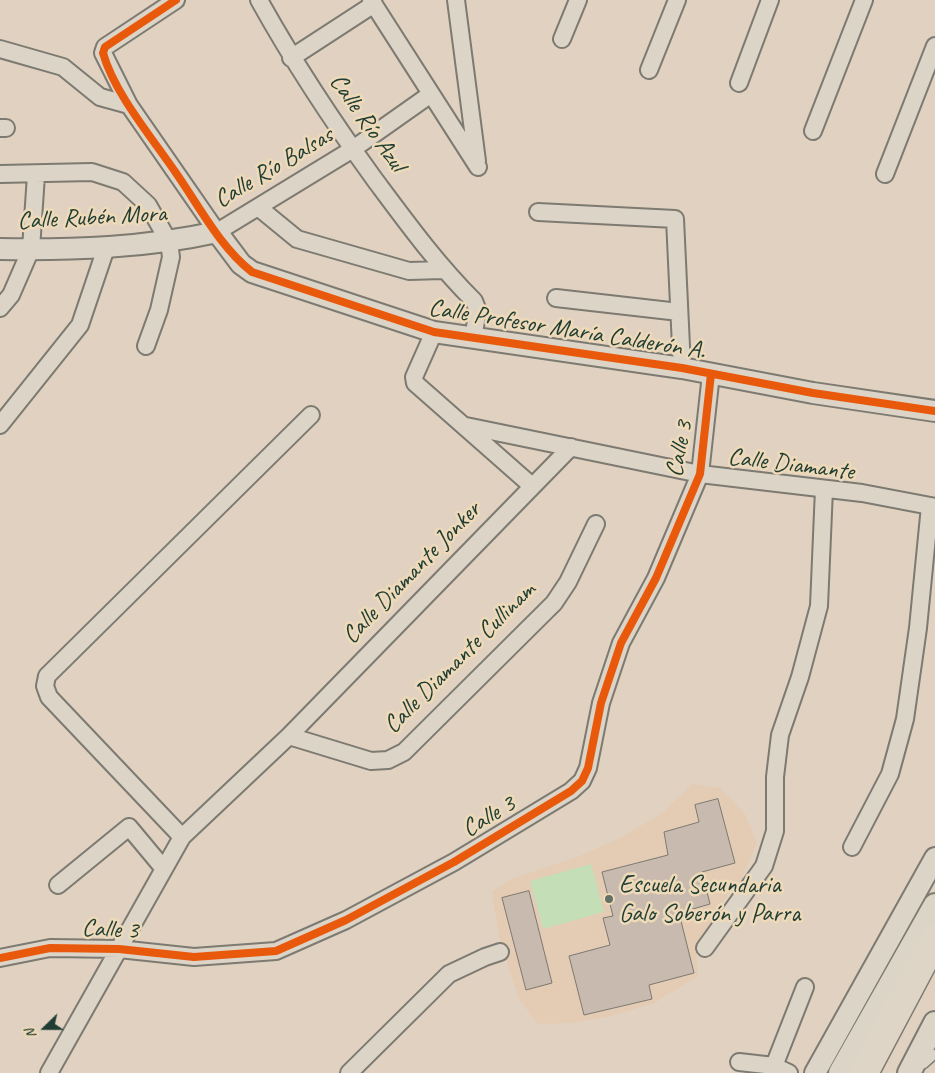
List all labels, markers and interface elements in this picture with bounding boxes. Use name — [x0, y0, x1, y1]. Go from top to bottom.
street label: Calle Río Azul — [322, 68, 412, 178]
street label: Calle Río Balsas — [209, 121, 339, 215]
street label: Calle Rubén Mora — [17, 199, 167, 237]
street label: Calle Profesor María Calderón A. — [427, 293, 707, 367]
street label: Calle 3 — [660, 418, 700, 480]
street label: Calle Diamante — [726, 442, 856, 488]
street label: Calle Diamante Jonker — [336, 495, 488, 651]
street label: Calle Diamante Cullinam — [378, 576, 542, 740]
street label: Calle 3 — [457, 790, 521, 844]
place label: Escuela Secundaria Galo Soberón y Parra — [619, 870, 800, 929]
marker: Escuela Secundaria Galo Soberón y Parra — [603, 893, 615, 905]
street label: Calle 3 — [81, 914, 139, 946]
north arrow — [20, 1003, 70, 1053]
text: N — [21, 1027, 40, 1041]

